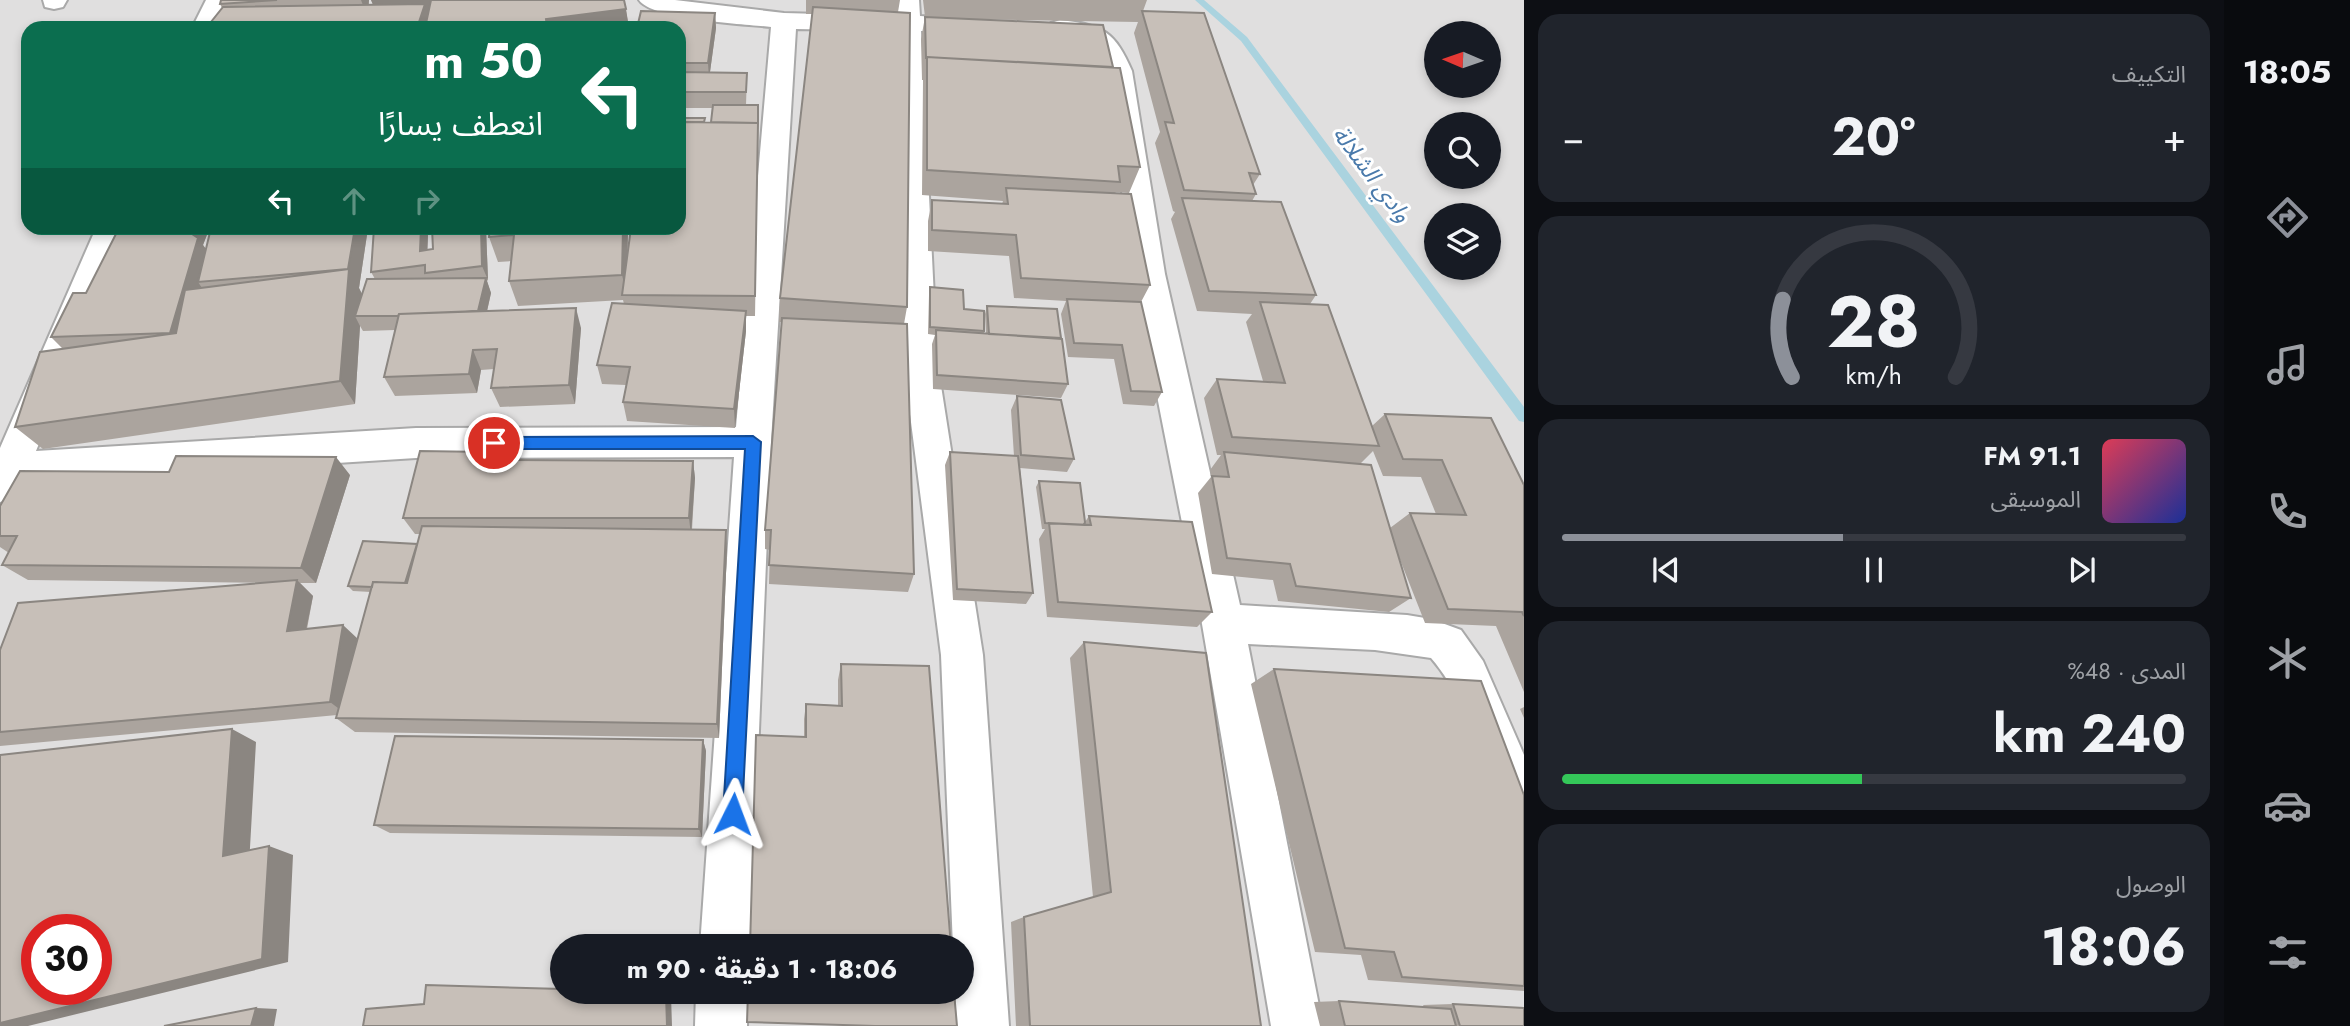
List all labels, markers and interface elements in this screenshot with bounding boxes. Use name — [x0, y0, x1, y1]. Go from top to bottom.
north arrow — [1424, 21, 1502, 98]
map controls — [1424, 21, 1501, 280]
text: 50 m — [424, 26, 543, 96]
icon: left — [567, 49, 658, 140]
text: 18:05 — [2243, 49, 2331, 95]
text: التكييف — [2112, 57, 2186, 91]
text: 20° — [1832, 99, 1916, 175]
text: انعطف يسارًا — [378, 101, 543, 147]
text: − — [1562, 110, 1584, 165]
text: + — [2163, 110, 2186, 165]
button: search — [1424, 112, 1501, 189]
water label: وادي الشلالة — [1323, 119, 1420, 230]
icon: left — [262, 182, 300, 220]
icon: ahead — [335, 182, 373, 220]
icon: right — [408, 182, 446, 220]
icon: directions — [2263, 193, 2312, 242]
button: layers — [1424, 203, 1501, 280]
text: 28 — [1827, 269, 1921, 374]
icon: music — [2263, 340, 2312, 389]
text: km/h — [1846, 356, 1902, 392]
pin — [464, 413, 524, 473]
icon: arrive — [475, 424, 513, 462]
text: 91.1 FM — [1983, 437, 2081, 475]
text: الموسيقى — [1990, 482, 2081, 516]
icon: phone — [2263, 487, 2312, 536]
icon: previous — [1647, 551, 1685, 589]
icon: pause — [1855, 551, 1893, 589]
icon: next — [2063, 551, 2101, 589]
icon: climate — [2263, 634, 2312, 683]
text: المدى · 48% — [2068, 654, 2186, 688]
text: 240 km — [1993, 696, 2186, 772]
position arrow — [696, 777, 770, 851]
icon: car — [2263, 781, 2312, 830]
text: الوصول — [2116, 867, 2186, 901]
text: 18:06 — [2041, 909, 2186, 985]
speed limit sign: 30 — [21, 914, 112, 1005]
icon: filters — [2263, 928, 2312, 977]
text: 18:06 · 1 دقيقة · 90 m — [627, 950, 897, 988]

